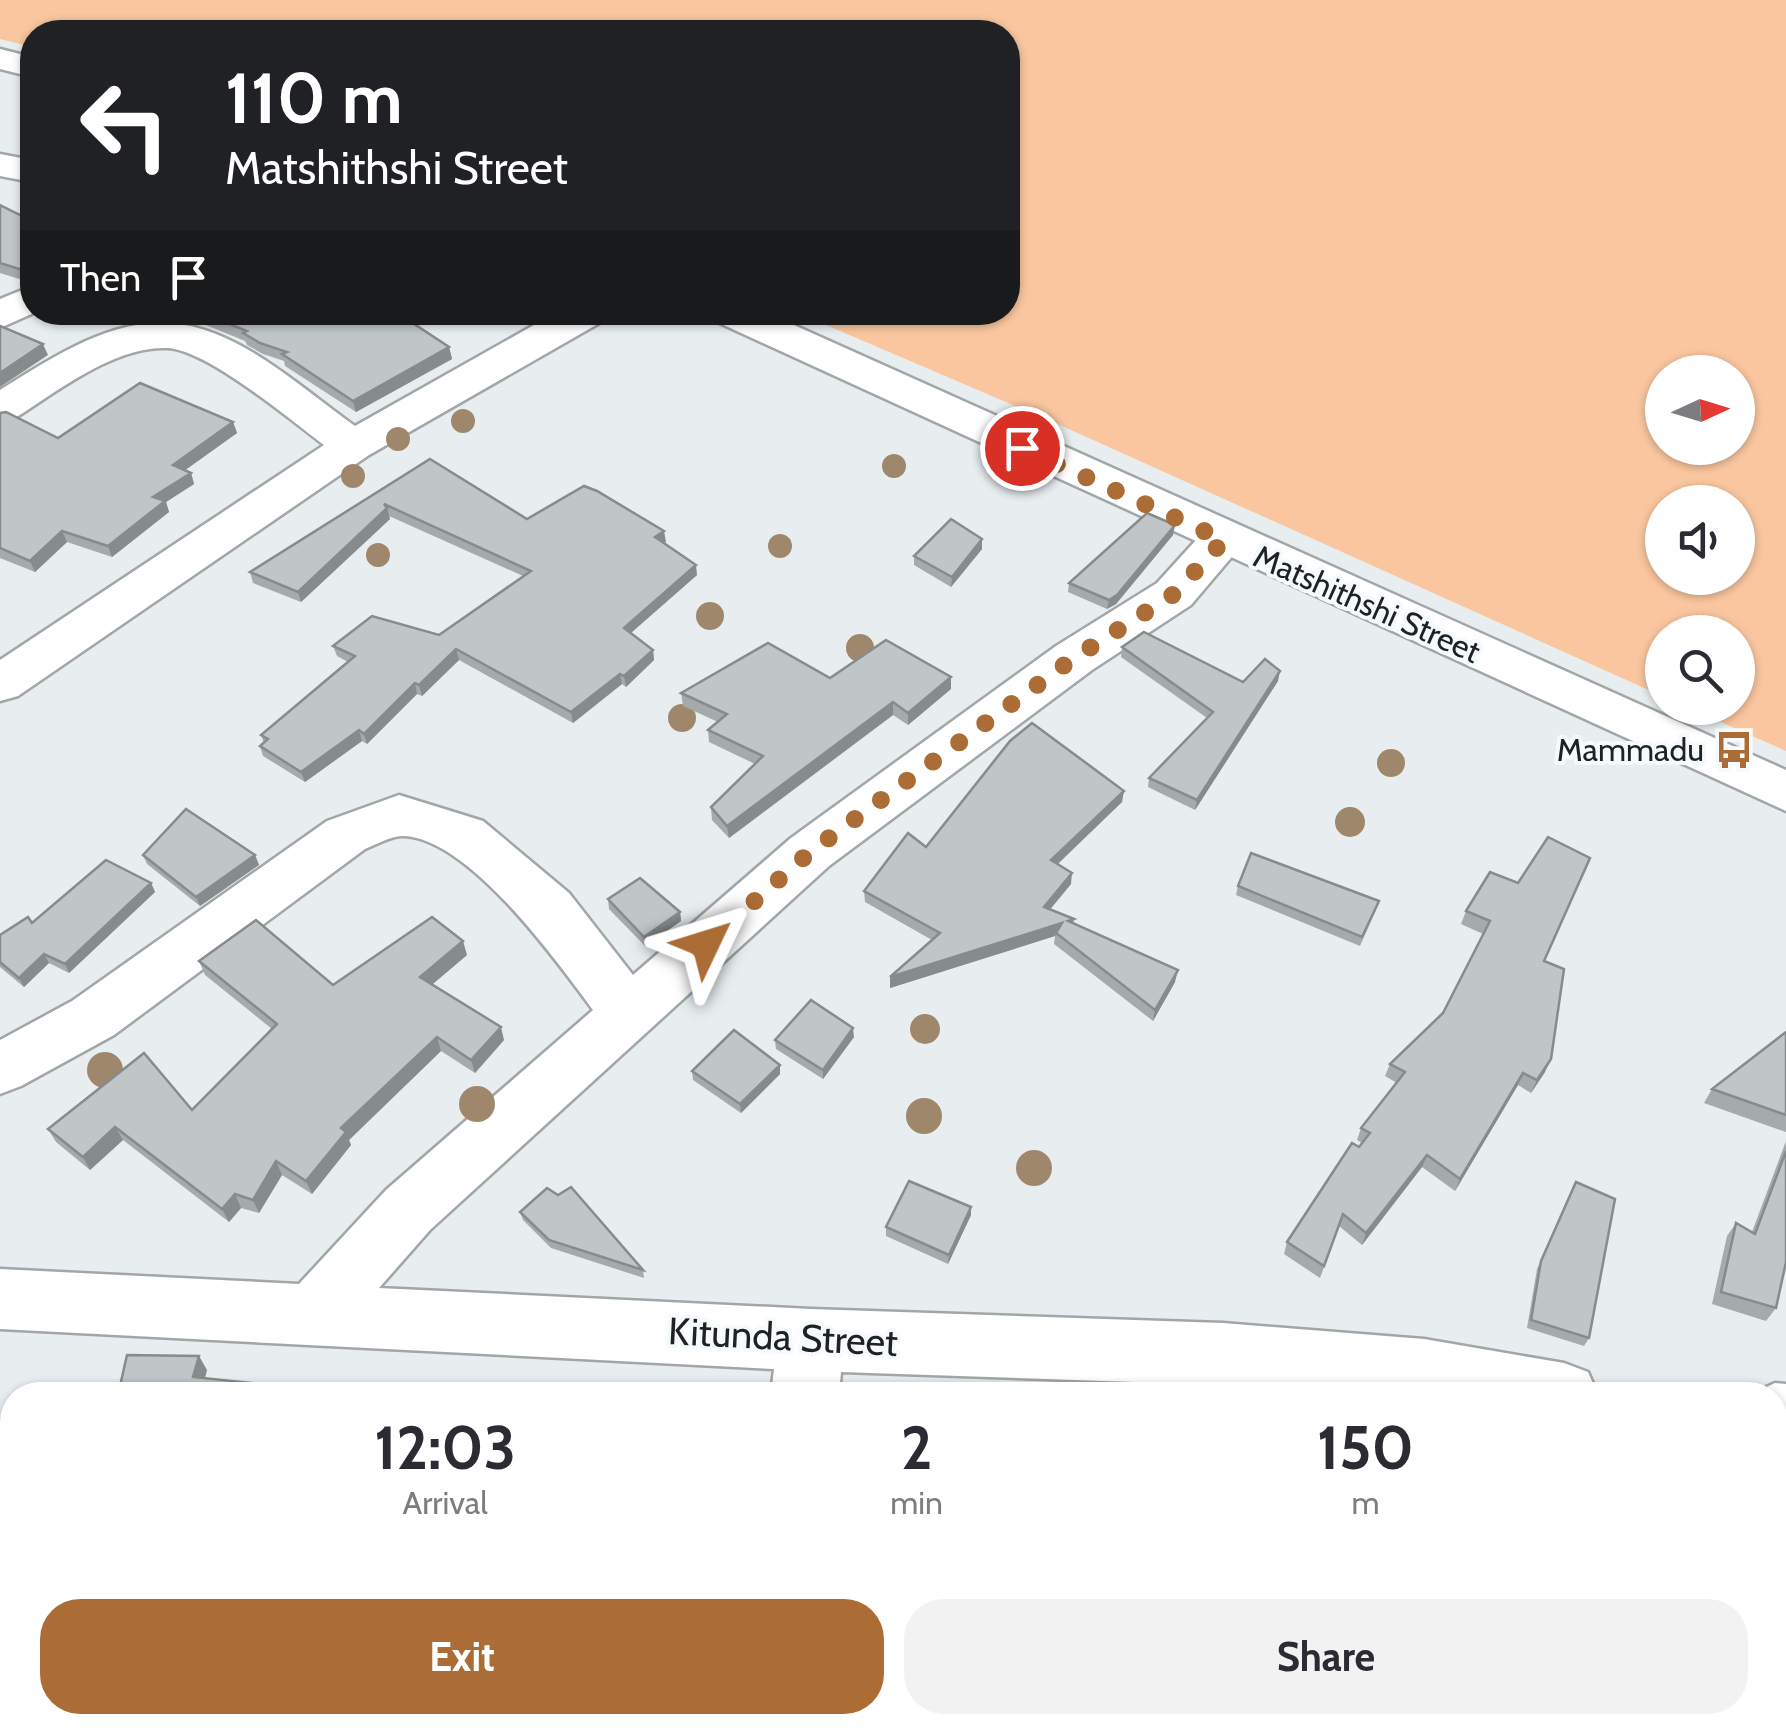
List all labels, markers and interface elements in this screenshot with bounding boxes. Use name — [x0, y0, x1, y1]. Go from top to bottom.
text: 110 m — [225, 55, 403, 141]
icon: left — [60, 60, 190, 190]
text: Matshithshi Street — [225, 141, 568, 195]
icon: arrive — [161, 250, 216, 305]
text: Then — [60, 254, 141, 301]
north arrow — [1645, 355, 1755, 465]
map controls — [1645, 355, 1755, 725]
pin — [980, 406, 1065, 491]
icon: arrive — [995, 421, 1050, 476]
button: sound — [1645, 485, 1755, 595]
street label: Matshithshi Street — [1248, 536, 1487, 671]
button: search — [1645, 615, 1755, 725]
bus stop icon: Mammadu — [1713, 729, 1755, 771]
place label: Mammadu — [1557, 730, 1704, 769]
position arrow — [654, 892, 758, 996]
street label: Kitunda Street — [667, 1307, 899, 1366]
text: 12:03 — [374, 1411, 516, 1484]
text: 2 — [901, 1411, 932, 1484]
text: 150 — [1317, 1411, 1414, 1484]
text: Arrival — [403, 1483, 488, 1522]
text: min — [890, 1483, 943, 1522]
text: m — [1351, 1483, 1379, 1522]
button: Exit — [40, 1599, 884, 1714]
button: Share — [904, 1599, 1748, 1714]

